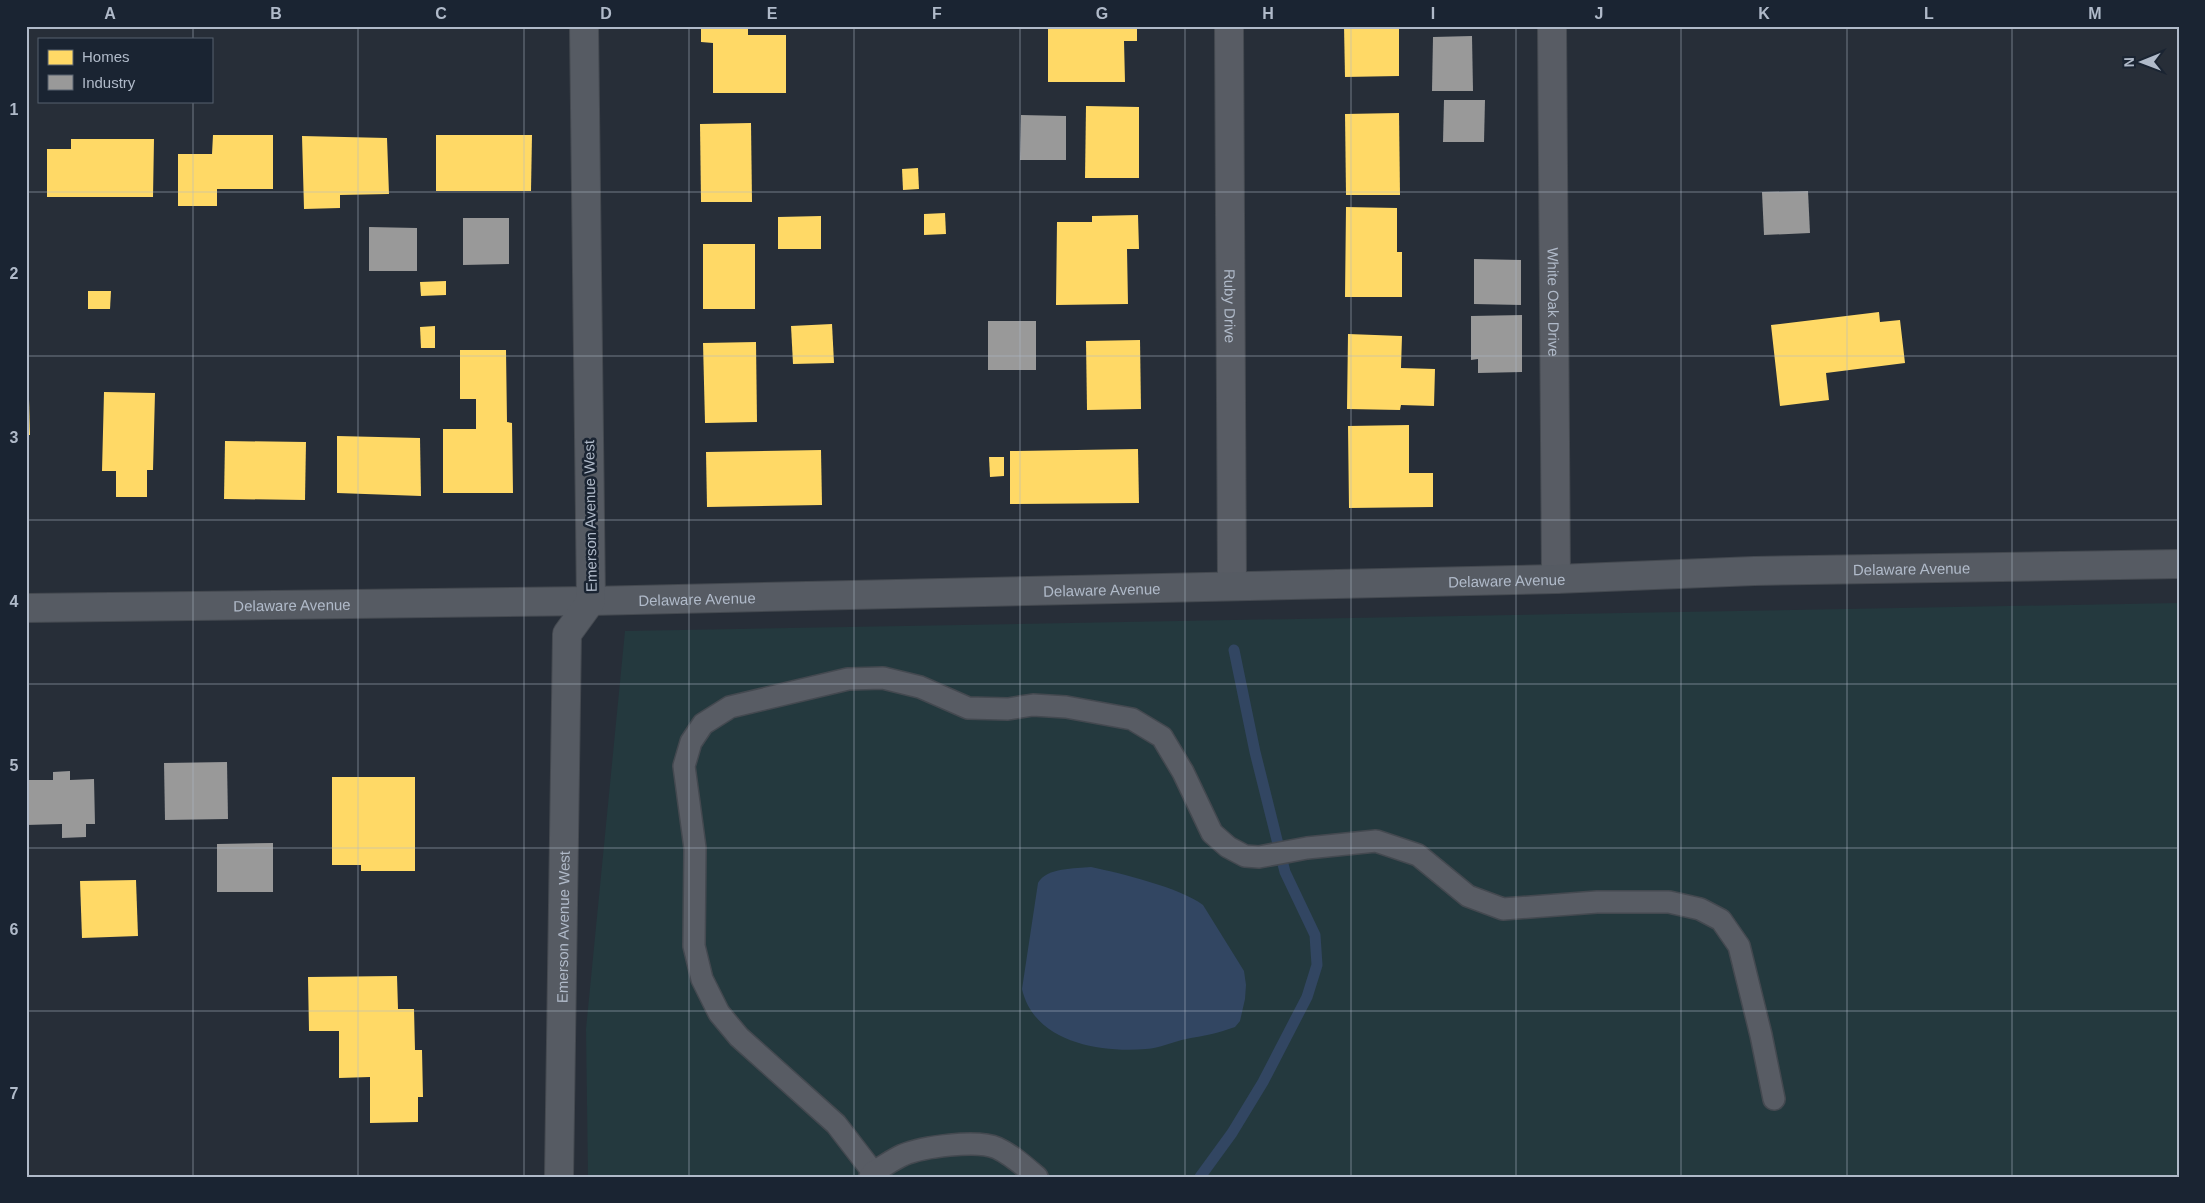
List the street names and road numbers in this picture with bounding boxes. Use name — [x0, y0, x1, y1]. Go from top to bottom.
street label: White Oak Drive — [1545, 247, 1563, 357]
street label: Ruby Drive — [1222, 269, 1239, 343]
street label: Emerson Avenue West — [580, 439, 600, 592]
street label: Delaware Avenue — [1853, 559, 1970, 578]
street label: Delaware Avenue — [1448, 570, 1566, 590]
street label: Delaware Avenue — [1043, 580, 1161, 599]
street label: Delaware Avenue — [638, 589, 756, 608]
street label: Delaware Avenue — [233, 595, 351, 614]
street label: Emerson Avenue West — [553, 850, 572, 1003]

